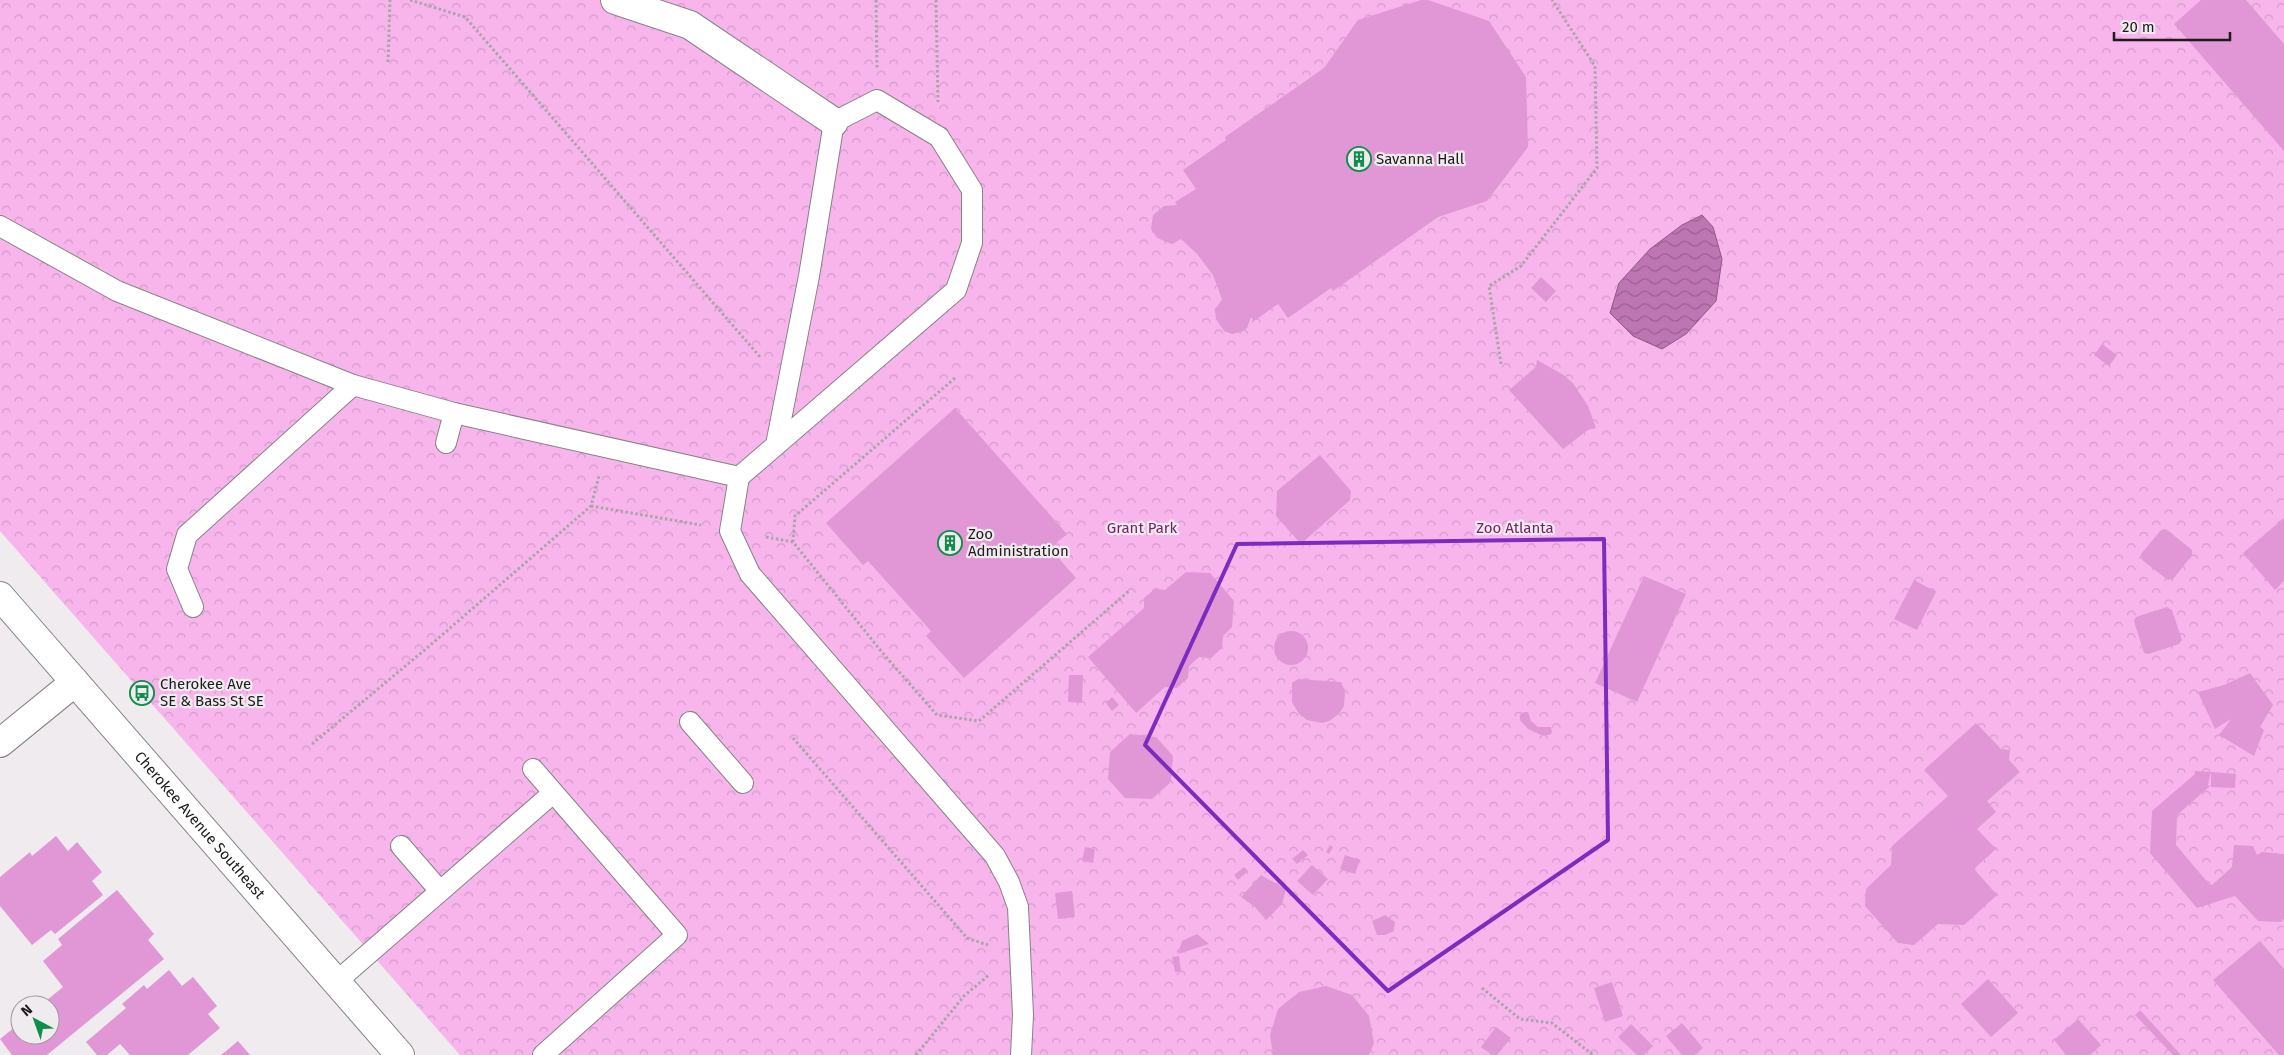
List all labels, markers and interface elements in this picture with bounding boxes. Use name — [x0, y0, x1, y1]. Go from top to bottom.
scale bar — [2114, 10, 2230, 42]
text: 20 m — [2122, 18, 2155, 36]
building icon: Savanna Hall — [1346, 146, 1372, 172]
place label: Savanna Hall — [1376, 150, 1465, 168]
park label: Grant Park — [1107, 519, 1178, 537]
park label: Zoo Atlanta — [1476, 519, 1554, 537]
place label: Zoo Administration — [968, 525, 1069, 560]
building icon: Zoo Administration — [937, 530, 963, 556]
place label: Cherokee Ave SE & Bass St SE — [160, 675, 264, 710]
bus stop icon: Cherokee Ave SE & Bass St SE — [129, 680, 155, 706]
street label: Cherokee Avenue Southeast — [131, 748, 269, 903]
north arrow — [10, 995, 60, 1045]
text: N — [18, 1001, 36, 1020]

